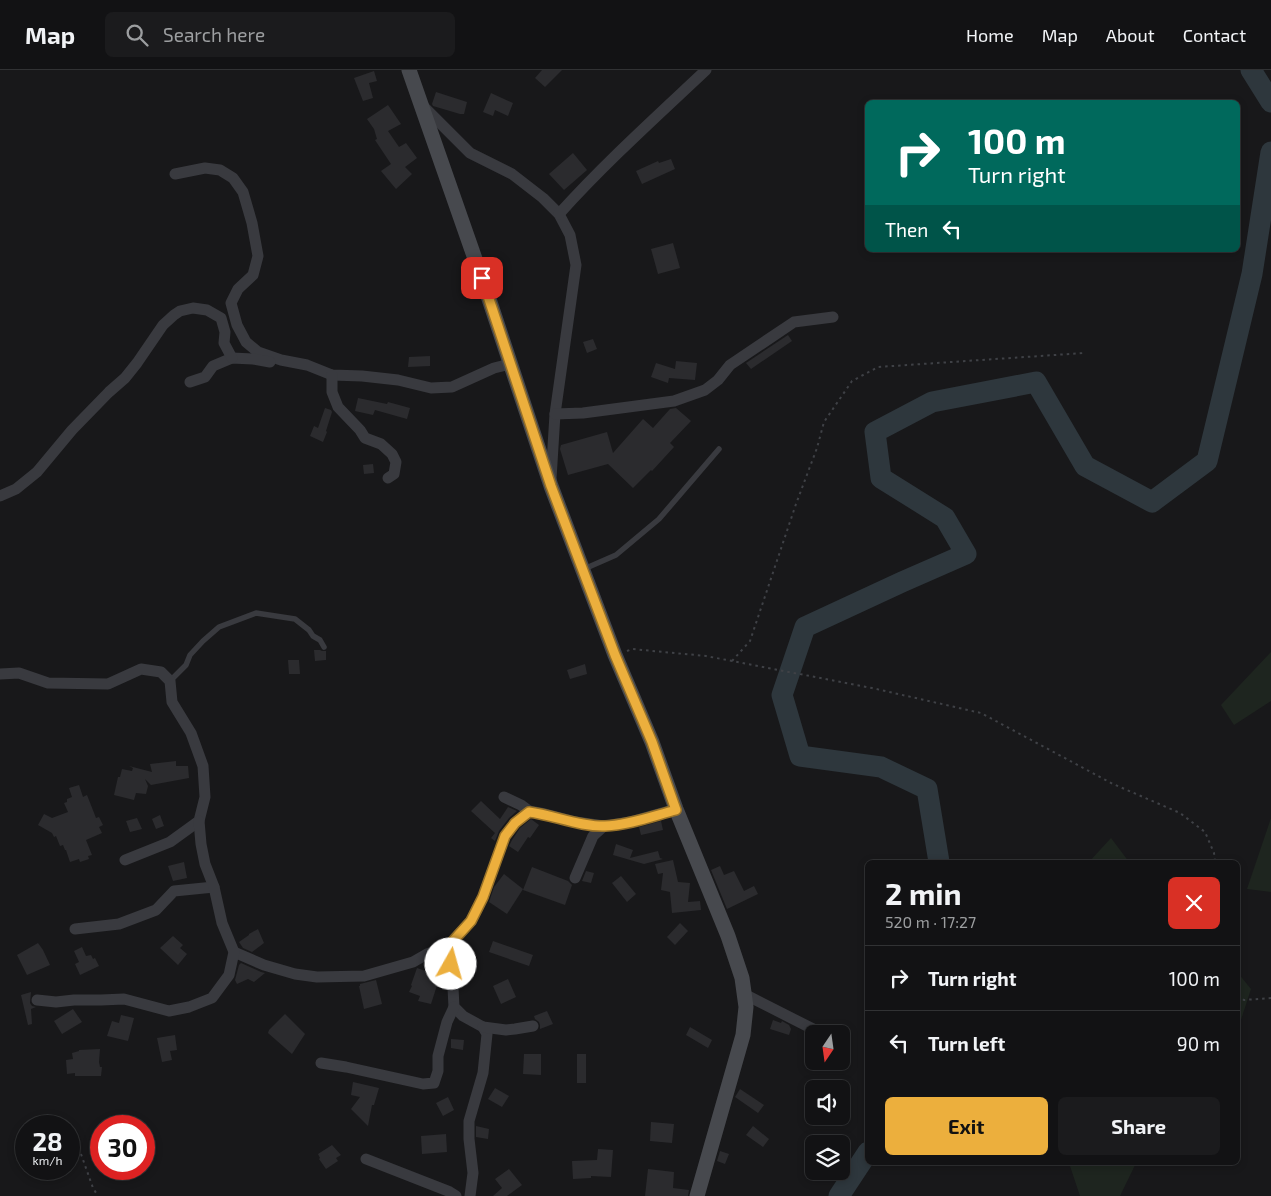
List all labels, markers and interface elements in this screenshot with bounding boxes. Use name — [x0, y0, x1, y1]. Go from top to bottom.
search box — [105, 12, 455, 57]
text: Map — [25, 20, 75, 49]
icon: search — [123, 21, 151, 49]
text: Search here — [163, 23, 265, 46]
text: Home — [966, 24, 1014, 46]
text: Map — [1042, 24, 1078, 46]
text: About — [1106, 24, 1155, 46]
text: Contact — [1183, 24, 1246, 46]
text: 100 m — [968, 119, 1066, 161]
icon: right — [885, 120, 950, 185]
text: Turn right — [968, 161, 1066, 187]
icon: left — [938, 215, 966, 243]
text: Then — [885, 218, 928, 241]
pin — [461, 257, 503, 299]
icon: arrive — [468, 264, 496, 292]
text: 2 min — [885, 875, 962, 911]
button: close — [1168, 877, 1220, 929]
text: 520 m · 17:27 — [885, 912, 976, 931]
position arrow — [424, 937, 476, 989]
icon: right — [885, 964, 913, 992]
text: Turn right — [928, 967, 1016, 990]
text: 100 m — [1169, 967, 1220, 990]
north arrow — [805, 1025, 850, 1070]
map controls — [805, 1025, 850, 1180]
icon: left — [885, 1029, 913, 1057]
text: Turn left — [928, 1032, 1005, 1055]
text: 90 m — [1177, 1032, 1220, 1055]
button: sound — [805, 1080, 850, 1125]
button: Exit — [885, 1097, 1048, 1155]
button: Share — [1058, 1097, 1220, 1155]
speed limit sign: 30 — [90, 1115, 155, 1180]
text: 28 — [32, 1126, 63, 1156]
button: layers — [805, 1135, 850, 1180]
text: km/h — [33, 1153, 62, 1167]

